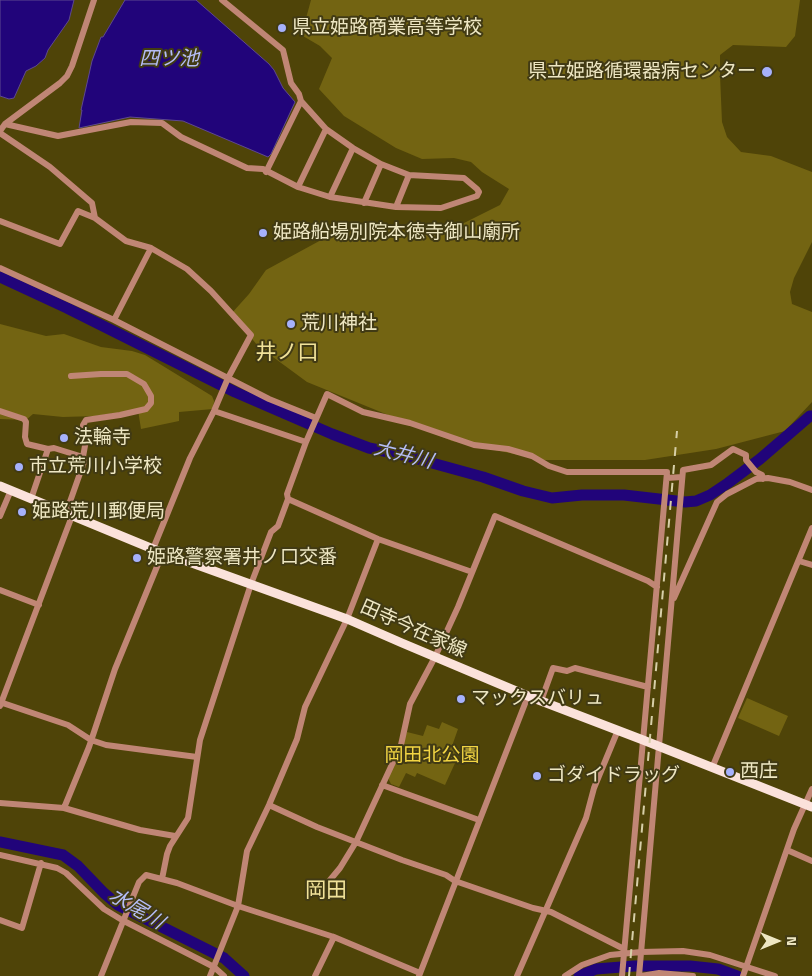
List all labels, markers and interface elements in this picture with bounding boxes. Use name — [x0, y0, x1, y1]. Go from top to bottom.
place label: 県立姫路商業高等学校 — [292, 17, 482, 39]
marker: 県立姫路商業高等学校 — [276, 22, 288, 34]
water label: 四ツ池 — [139, 48, 199, 72]
place label: 県立姫路循環器病センター — [528, 61, 756, 83]
marker: 県立姫路循環器病センター — [760, 65, 774, 79]
place label: 姫路船場別院本徳寺御山廟所 — [273, 222, 520, 244]
marker: 姫路船場別院本徳寺御山廟所 — [257, 227, 269, 239]
place label: 荒川神社 — [301, 313, 377, 335]
marker: 荒川神社 — [285, 318, 297, 330]
district label: 井ノ口 — [256, 341, 318, 367]
place label: 法輪寺 — [74, 427, 131, 449]
marker: 法輪寺 — [58, 432, 70, 444]
water label: 大井川 — [371, 437, 435, 475]
place label: 市立荒川小学校 — [29, 456, 162, 478]
marker: 市立荒川小学校 — [13, 461, 25, 473]
place label: 姫路荒川郵便局 — [32, 501, 165, 523]
marker: 姫路荒川郵便局 — [16, 506, 28, 518]
place label: 姫路警察署井ノ口交番 — [147, 547, 337, 569]
marker: 姫路警察署井ノ口交番 — [131, 552, 143, 564]
street label: 田寺今在家線 — [356, 596, 470, 664]
place label: マックスバリュ — [471, 688, 604, 710]
marker: マックスバリュ — [455, 693, 467, 705]
park label: 岡田北公園 — [385, 745, 479, 767]
place label: 西庄 — [740, 761, 778, 783]
place label: ゴダイドラッグ — [547, 765, 680, 787]
marker: 西庄 — [724, 766, 736, 778]
marker: ゴダイドラッグ — [531, 770, 543, 782]
district label: 岡田 — [305, 879, 347, 905]
water label: 水尾川 — [104, 884, 168, 936]
north arrow — [752, 916, 802, 966]
text: N — [782, 936, 803, 946]

